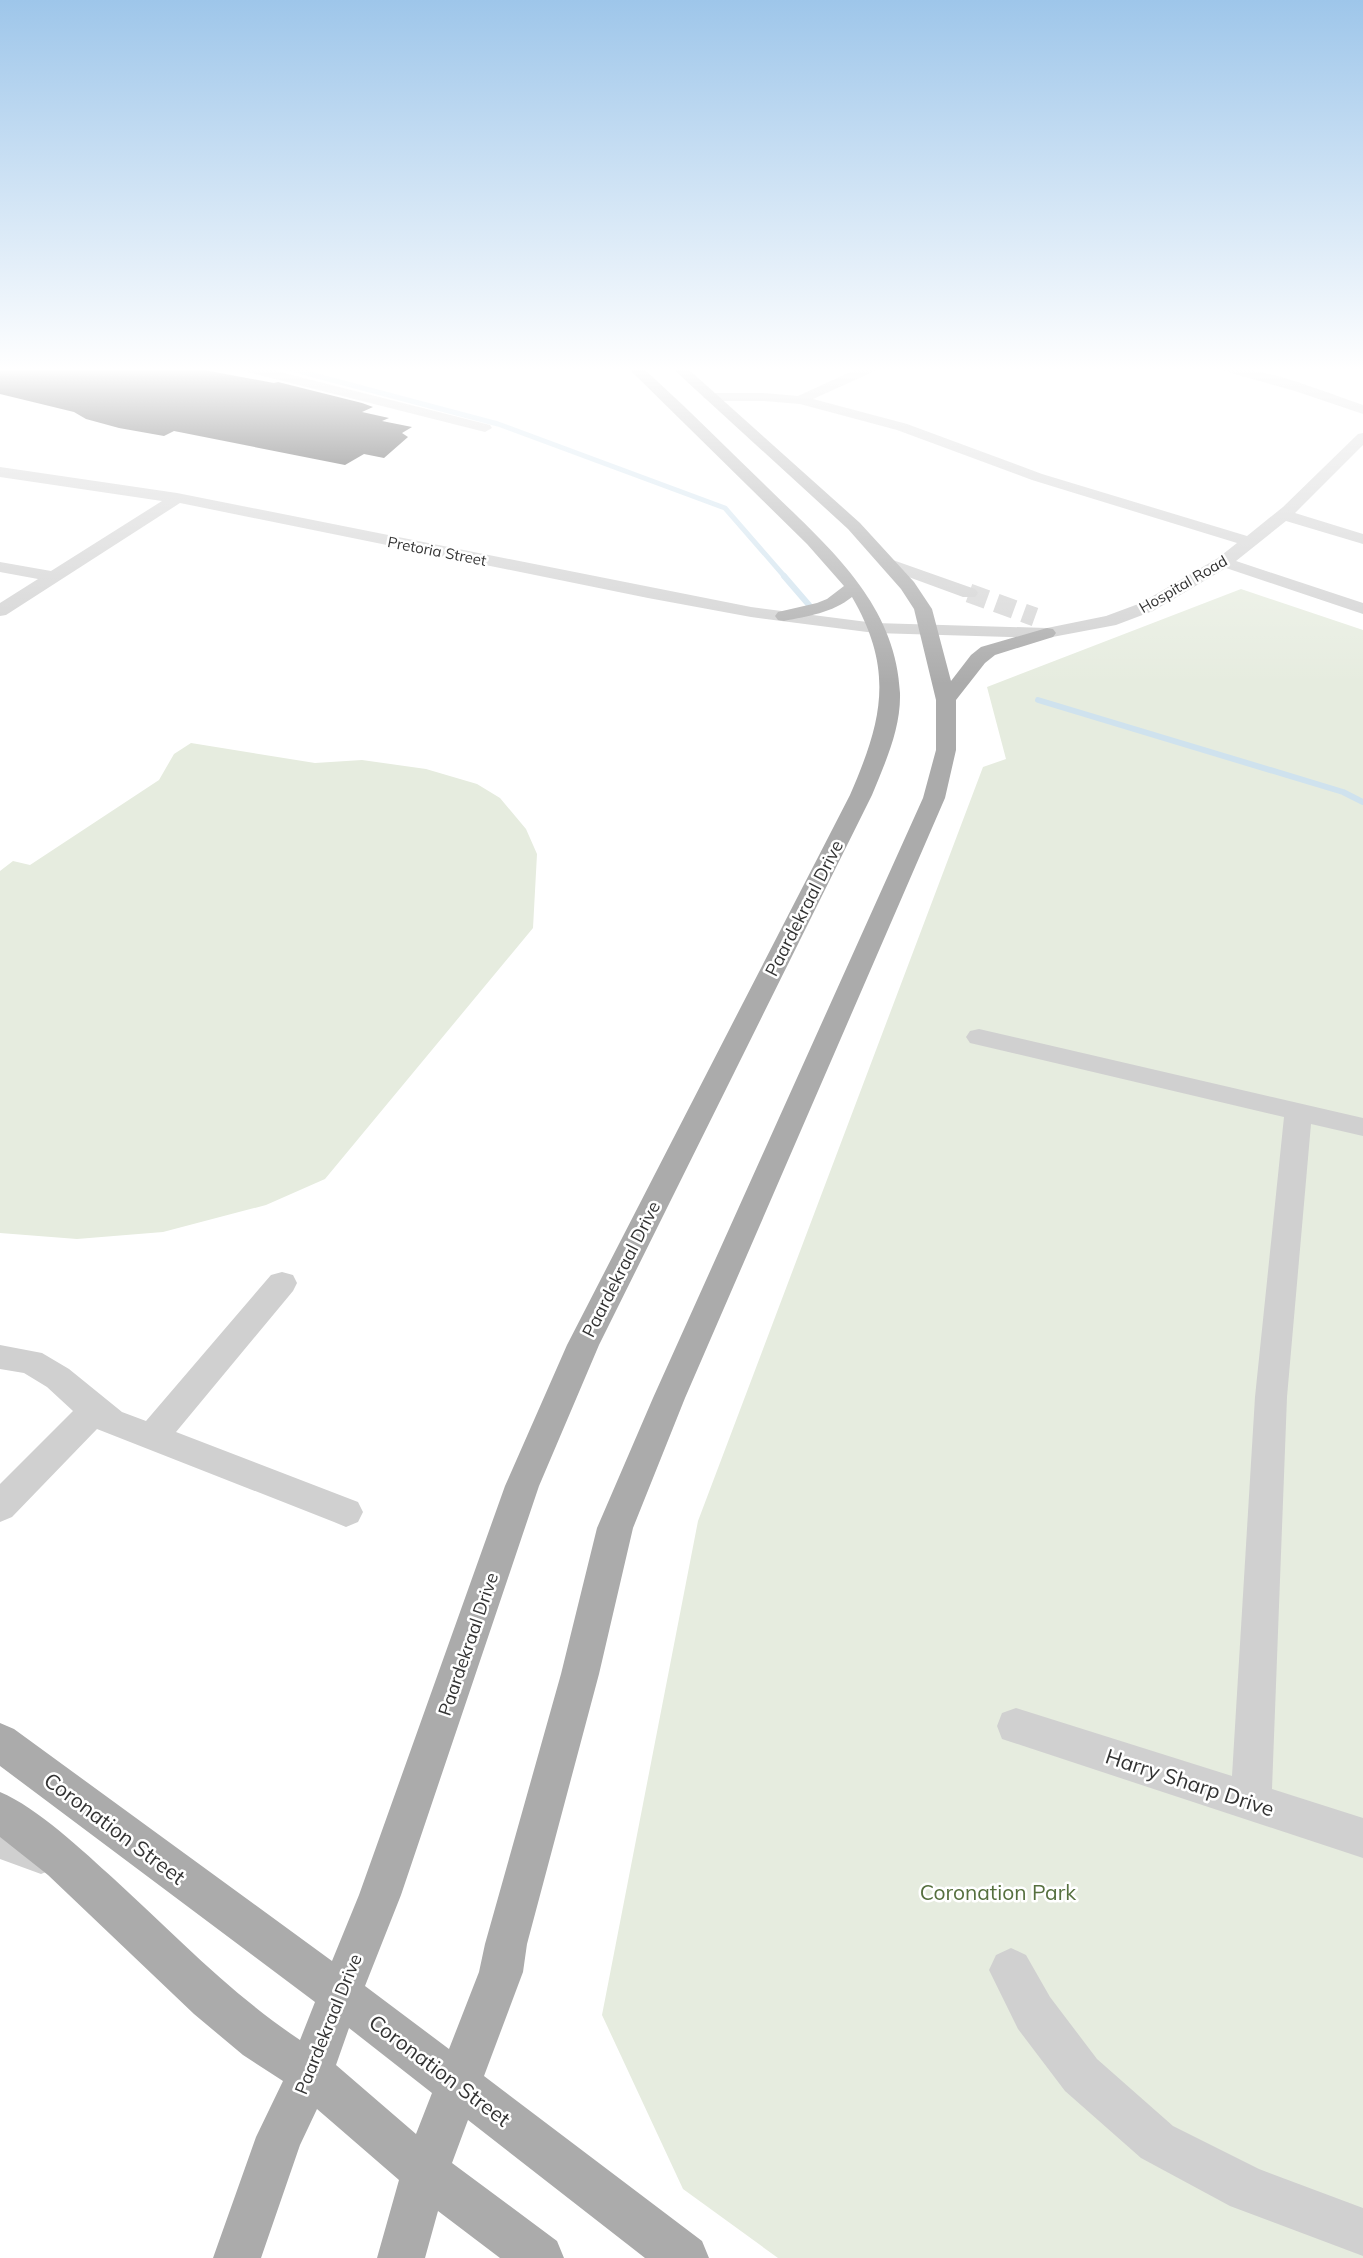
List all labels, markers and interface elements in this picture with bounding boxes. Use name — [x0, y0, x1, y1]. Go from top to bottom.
street label: Pretoria Street — [386, 532, 488, 570]
street label: Hospital Road — [1136, 551, 1230, 617]
street label: Paardekraal Drive — [760, 836, 848, 980]
street label: Paardekraal Drive — [577, 1197, 665, 1341]
street label: Paardekraal Drive — [433, 1569, 503, 1719]
street label: Harry Sharp Drive — [1102, 1743, 1278, 1821]
street label: Coronation Street — [39, 1766, 191, 1890]
park label: Coronation Park — [920, 1879, 1076, 1905]
street label: Paardekraal Drive — [289, 1950, 367, 2098]
street label: Coronation Street — [364, 2008, 516, 2132]

